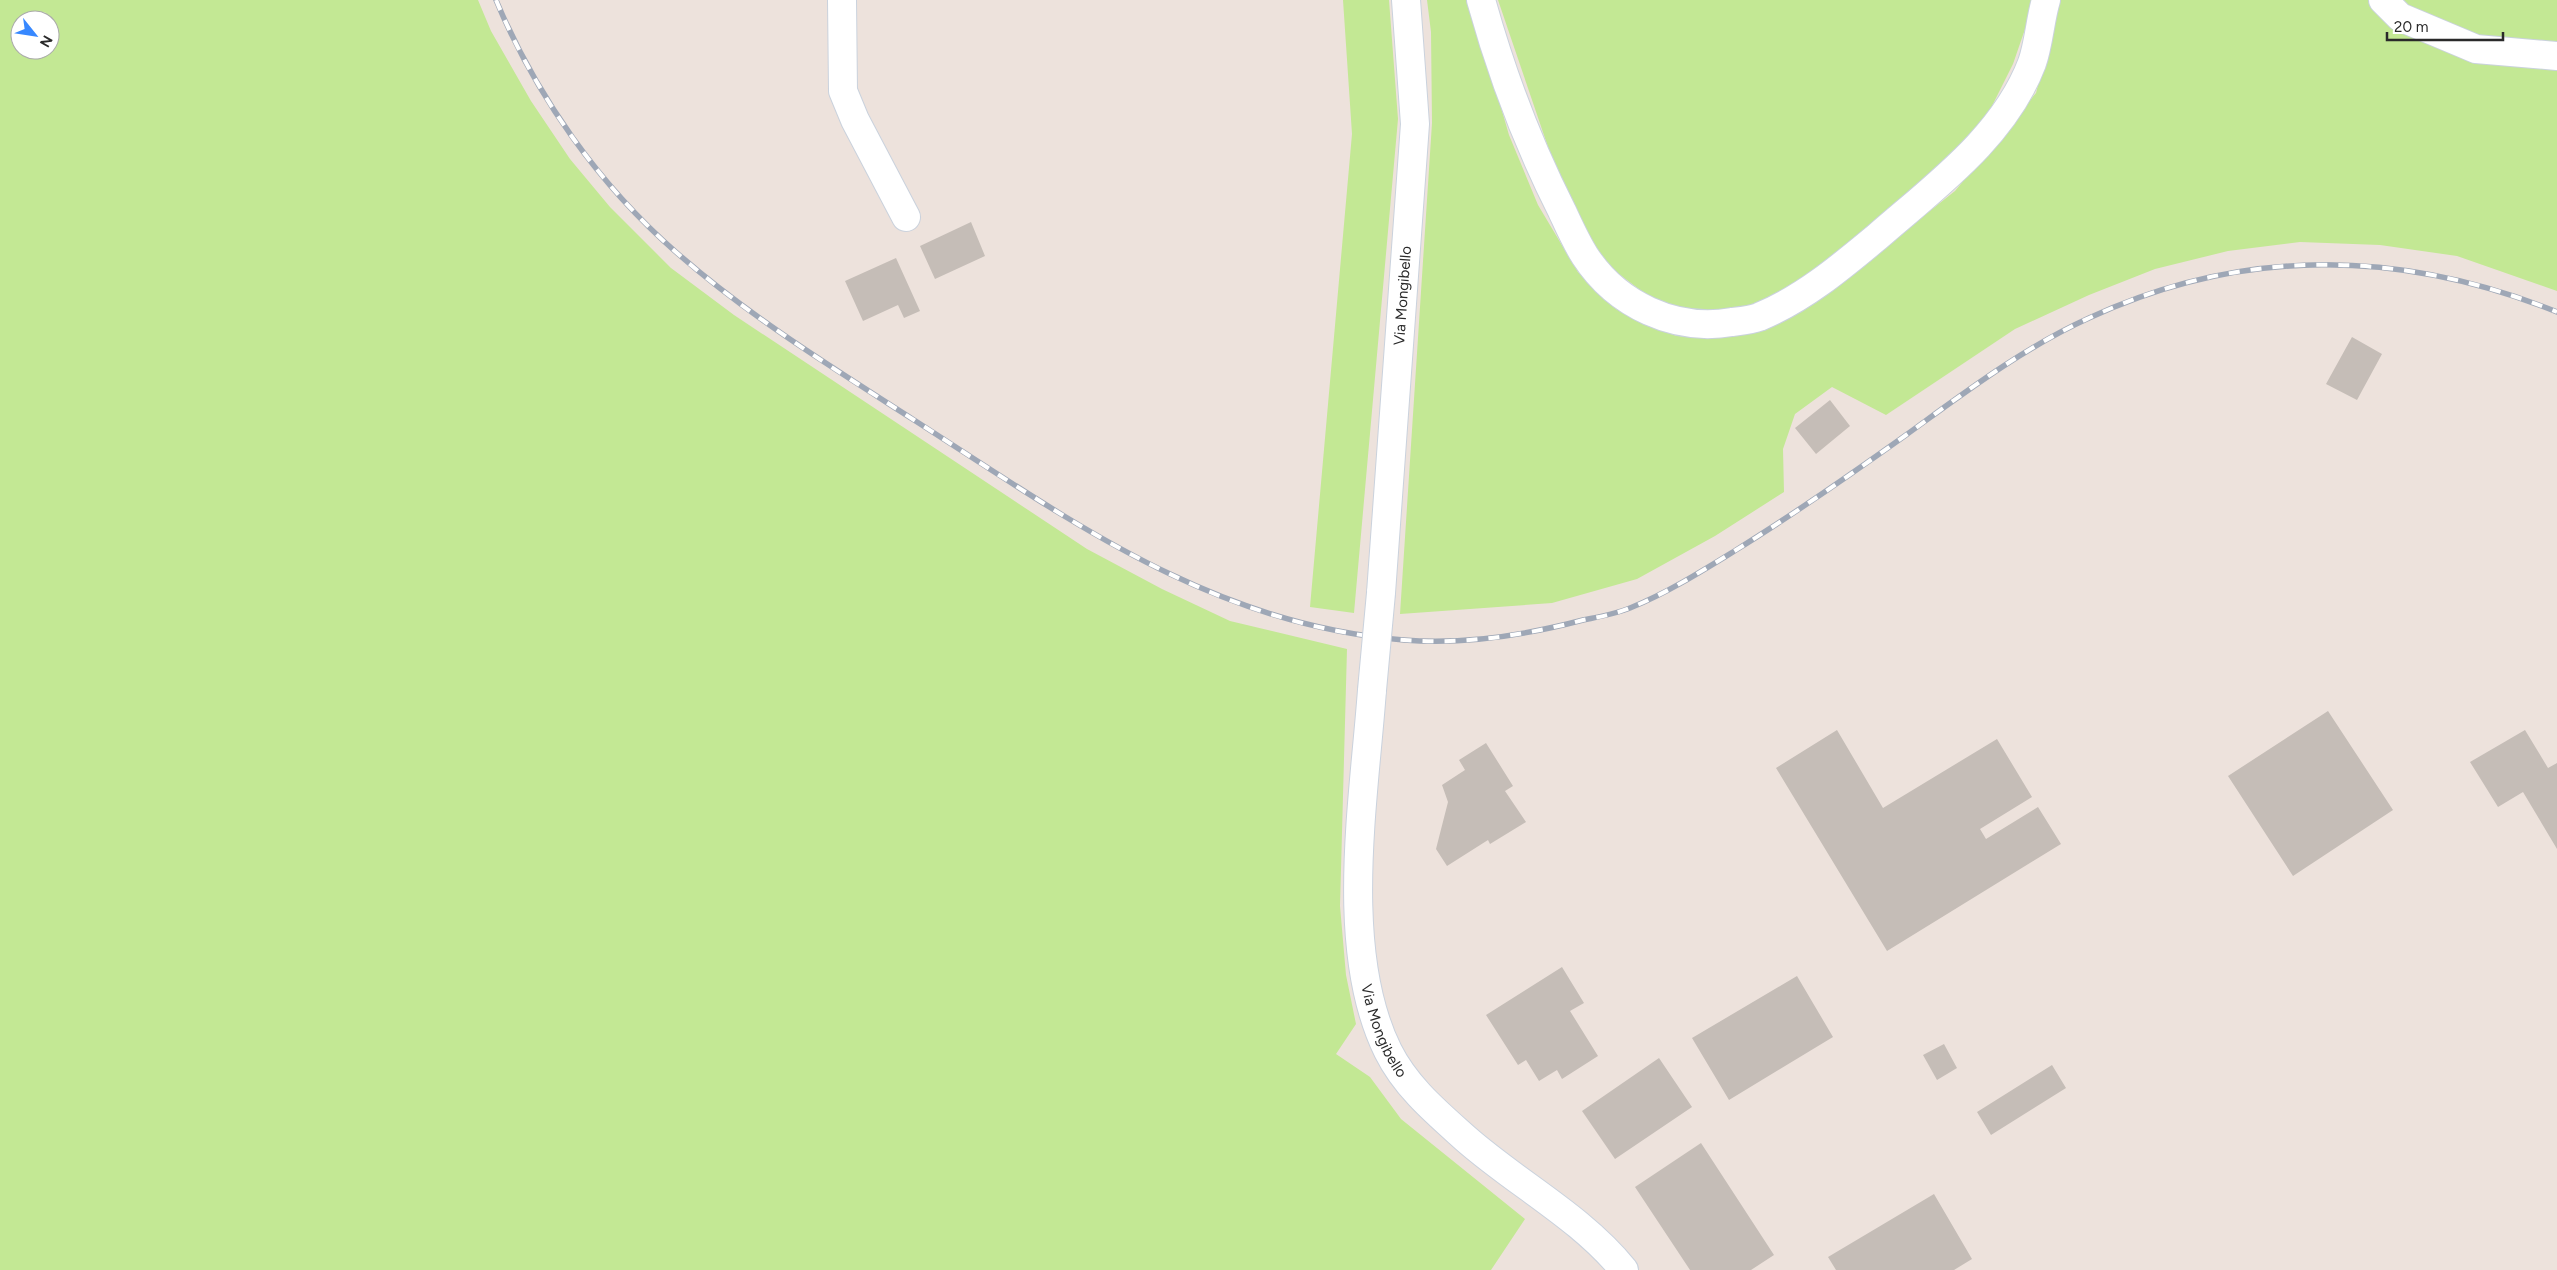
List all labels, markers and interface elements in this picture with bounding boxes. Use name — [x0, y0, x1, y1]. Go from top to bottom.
north arrow — [10, 10, 60, 60]
scale bar — [2387, 10, 2503, 42]
text: 20 m — [2394, 18, 2428, 36]
text: N — [36, 32, 56, 50]
street label: Via Mongibello — [1390, 245, 1415, 346]
street label: Via Mongibello — [1357, 982, 1411, 1081]

